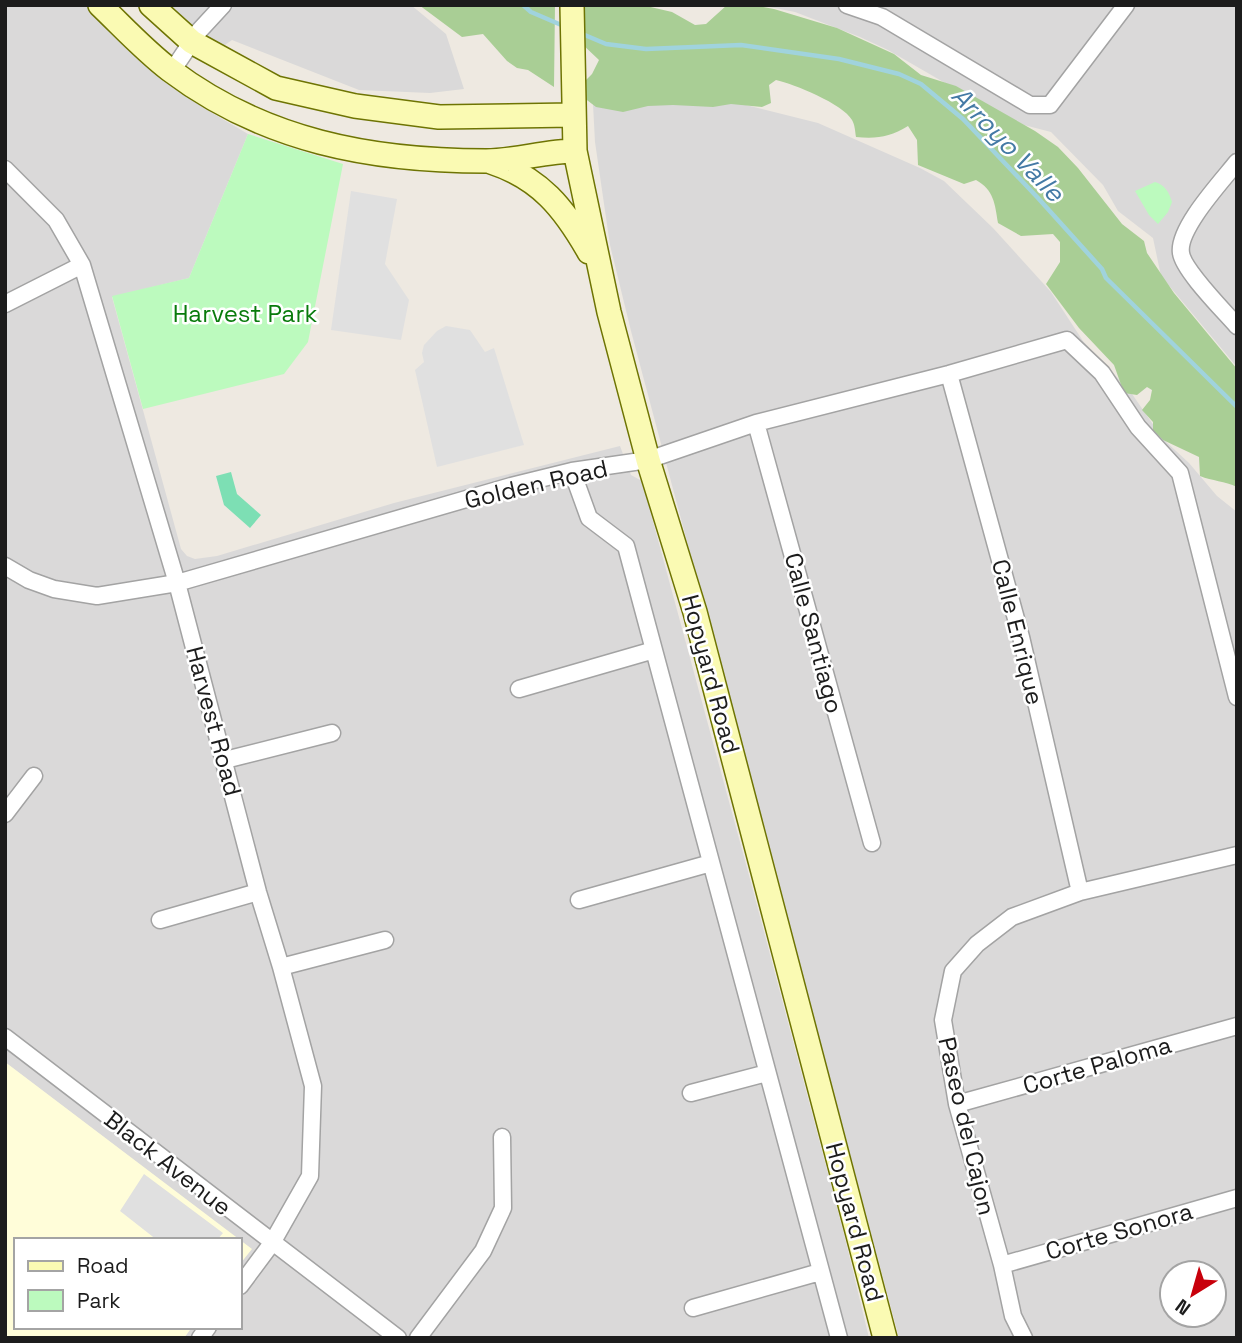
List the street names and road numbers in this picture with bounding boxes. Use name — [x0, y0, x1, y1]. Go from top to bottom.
street label: Golden Road — [461, 452, 611, 516]
street label: Calle Santiago — [778, 549, 850, 717]
street label: Calle Enrique — [985, 556, 1051, 708]
street label: Hopyard Road — [675, 591, 747, 757]
street label: Harvest Road — [179, 643, 249, 799]
street label: Corte Paloma — [1019, 1029, 1175, 1101]
street label: Paseo del Cajon — [931, 1034, 1003, 1218]
street label: Black Avenue — [98, 1104, 238, 1222]
street label: Hopyard Road — [819, 1139, 891, 1305]
street label: Corte Sonora — [1042, 1195, 1196, 1267]

